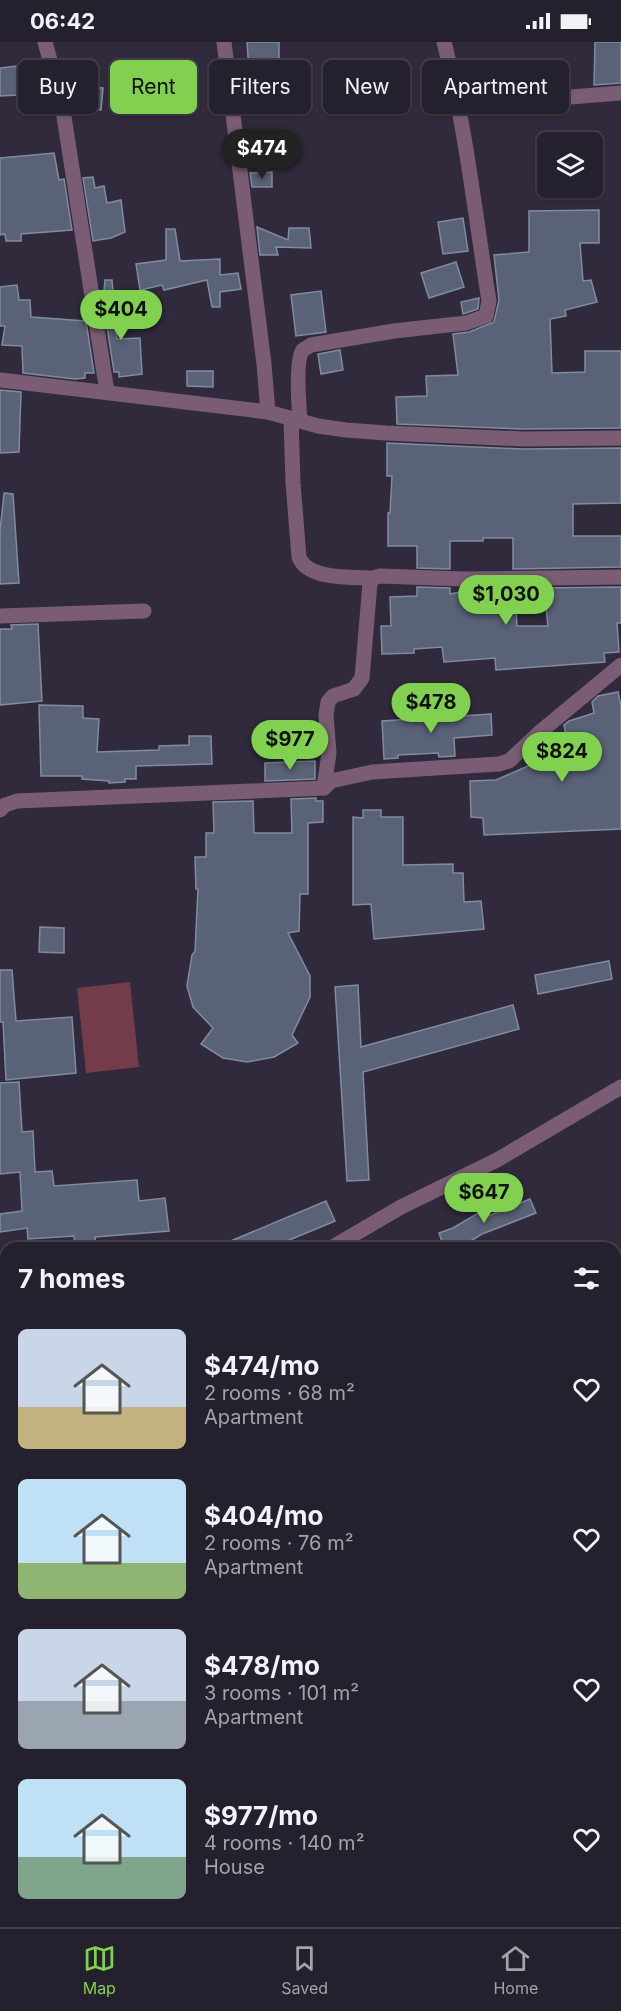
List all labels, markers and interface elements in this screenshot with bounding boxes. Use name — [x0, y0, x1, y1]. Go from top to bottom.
text: 06:42 — [30, 8, 95, 34]
chip: Buy — [18, 60, 98, 114]
chip: Rent — [110, 60, 197, 114]
chip: Filters — [209, 60, 311, 114]
chip: New — [323, 60, 410, 114]
chip: Apartment — [422, 60, 569, 114]
pin: $474 — [226, 129, 298, 180]
map controls — [537, 132, 603, 198]
button: layers — [537, 132, 603, 198]
text: $474 — [237, 136, 287, 160]
pin: $404 — [85, 290, 157, 341]
text: $404 — [94, 297, 148, 321]
pin: $1,030 — [457, 575, 555, 626]
text: $1,030 — [472, 582, 540, 606]
pin: $478 — [395, 683, 467, 734]
text: $478 — [406, 690, 457, 714]
pin: $977 — [254, 720, 326, 771]
text: $977 — [265, 727, 315, 751]
pin: $824 — [526, 732, 598, 783]
text: $824 — [536, 739, 588, 763]
pin: $647 — [448, 1173, 520, 1224]
text: $647 — [458, 1180, 510, 1204]
icon: filters — [570, 1262, 603, 1295]
text: 7 homes — [18, 1263, 125, 1294]
text: $474/mo — [204, 1350, 320, 1381]
icon: home — [66, 1353, 138, 1425]
icon: heart — [570, 1373, 603, 1406]
text: 2 rooms · 68 m² — [204, 1381, 355, 1405]
text: Apartment — [204, 1405, 303, 1429]
text: $404/mo — [204, 1500, 324, 1531]
icon: home — [66, 1503, 138, 1575]
icon: heart — [570, 1523, 603, 1556]
text: 2 rooms · 76 m² — [204, 1531, 353, 1555]
text: Apartment — [204, 1555, 303, 1579]
text: $478/mo — [204, 1650, 320, 1681]
icon: home — [66, 1653, 138, 1725]
icon: heart — [570, 1673, 603, 1706]
text: 3 rooms · 101 m² — [204, 1681, 359, 1705]
text: Apartment — [204, 1705, 303, 1729]
text: $977/mo — [204, 1800, 318, 1831]
icon: home — [66, 1803, 138, 1875]
icon: heart — [570, 1823, 603, 1856]
text: 4 rooms · 140 m² — [204, 1831, 364, 1855]
text: House — [204, 1855, 265, 1879]
tab: Map — [83, 1942, 116, 1998]
tab: Saved — [281, 1942, 328, 1998]
tab: Home — [493, 1942, 538, 1998]

